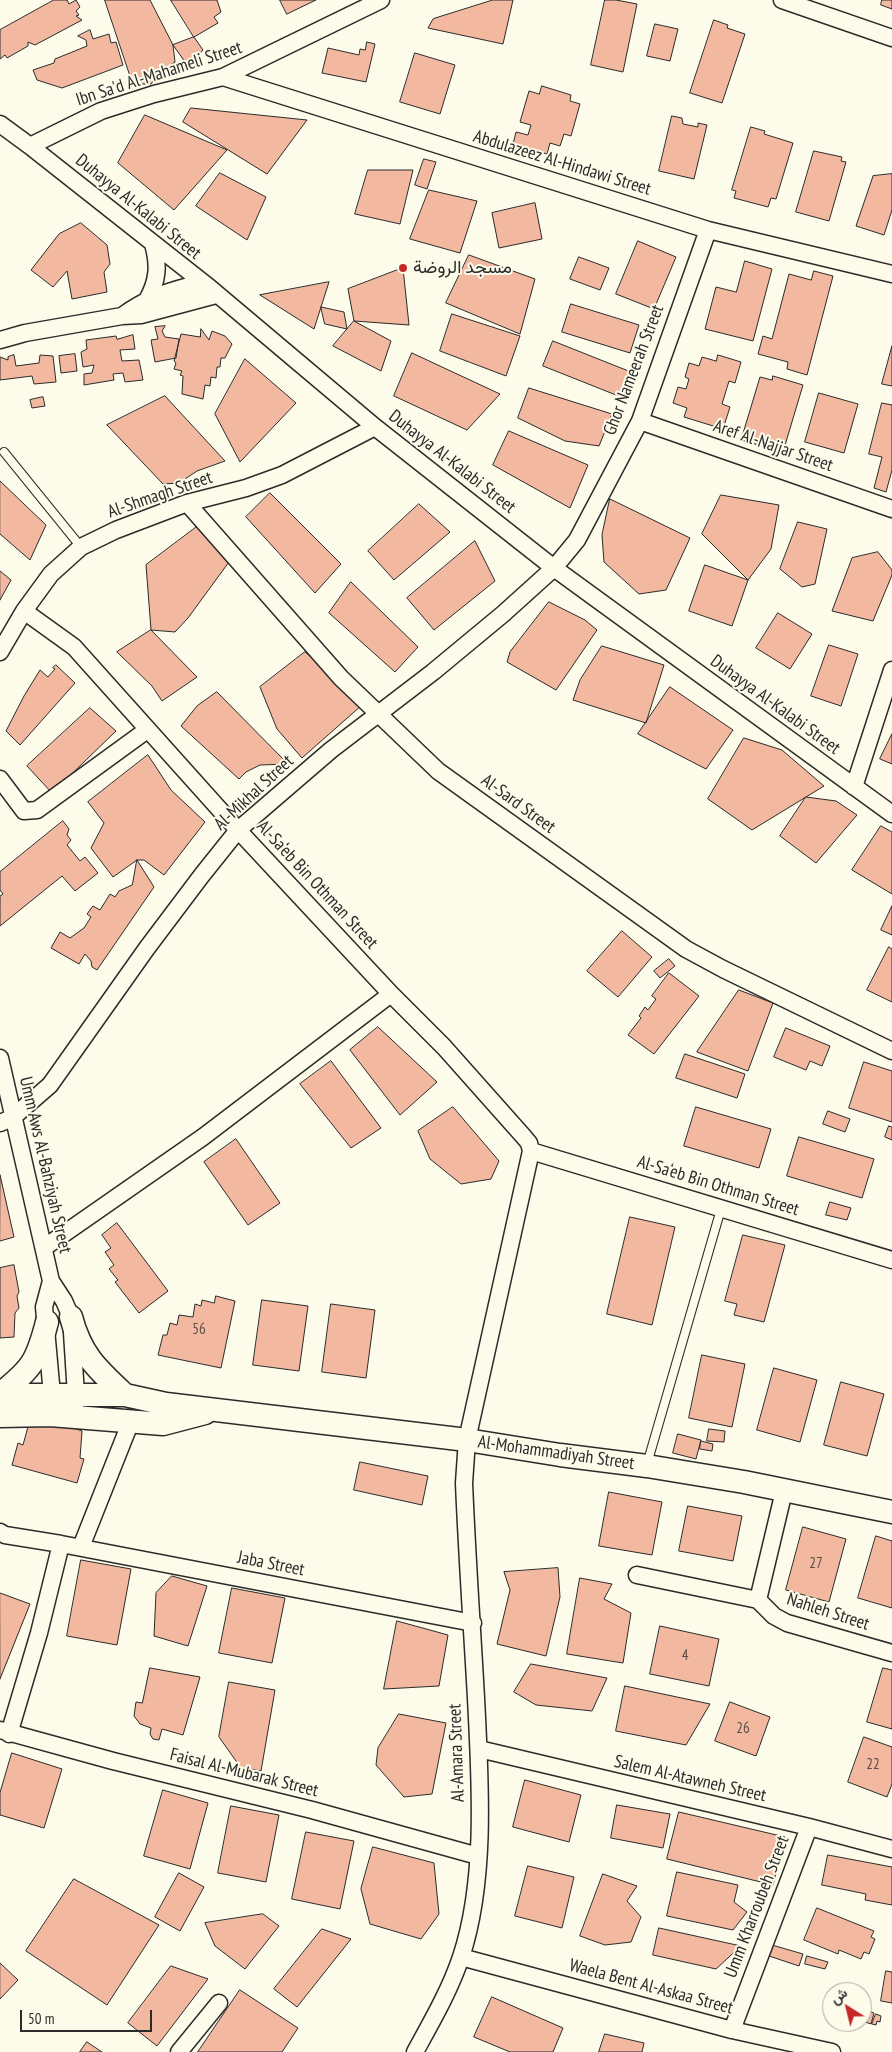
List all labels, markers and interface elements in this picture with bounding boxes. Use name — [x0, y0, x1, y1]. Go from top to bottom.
street label: Ibn Sa'd Al-Mahameli Street — [73, 37, 245, 111]
street label: Abdulazeez Al-Hindawi Street — [471, 126, 653, 200]
street label: Duhayya Al-Kalabi Street — [71, 150, 205, 264]
place label: مسجد الروضة — [413, 257, 512, 279]
marker: مسجد الروضة — [397, 262, 409, 274]
street label: Ghor Nameerah Street — [599, 302, 669, 438]
street label: Duhayya Al-Kalabi Street — [384, 406, 520, 518]
street label: Aref Al-Najjar Street — [710, 415, 836, 477]
street label: Al-Shmagh Street — [105, 467, 215, 523]
street label: Duhayya Al-Kalabi Street — [706, 651, 844, 759]
street label: Al-Mikhal Street — [210, 751, 298, 835]
street label: Al-Sard Street — [477, 770, 559, 838]
street label: Al-Sa‘eb Bin Othman Street — [252, 816, 382, 954]
street label: Umm Aws Al-Bahziyah Street — [14, 1075, 76, 1255]
street label: Al-Sa‘eb Bin Othman Street — [635, 1151, 801, 1221]
house number: 56 — [192, 1321, 206, 1339]
street label: Al-Mohammadiyah Street — [476, 1431, 636, 1475]
street label: Jaba Street — [236, 1547, 306, 1581]
house number: 27 — [809, 1555, 823, 1573]
street label: Nahleh Street — [784, 1589, 872, 1635]
house number: 4 — [682, 1647, 688, 1665]
street label: Al-Amara Street — [444, 1703, 470, 1803]
house number: 26 — [736, 1720, 750, 1738]
street label: Faisal Al-Mubarak Street — [168, 1744, 320, 1802]
street label: Salem Al-Atawneh Street — [612, 1751, 768, 1807]
house number: 22 — [866, 1756, 880, 1774]
street label: Umm Kharroubeh Street — [720, 1833, 794, 1981]
street label: Waela Bent Al-Askaa Street — [567, 1955, 735, 2019]
north arrow — [822, 1982, 872, 2032]
text: ش — [827, 1983, 851, 2008]
scale bar — [22, 2000, 155, 2032]
text: 50 m — [28, 2009, 54, 2028]

